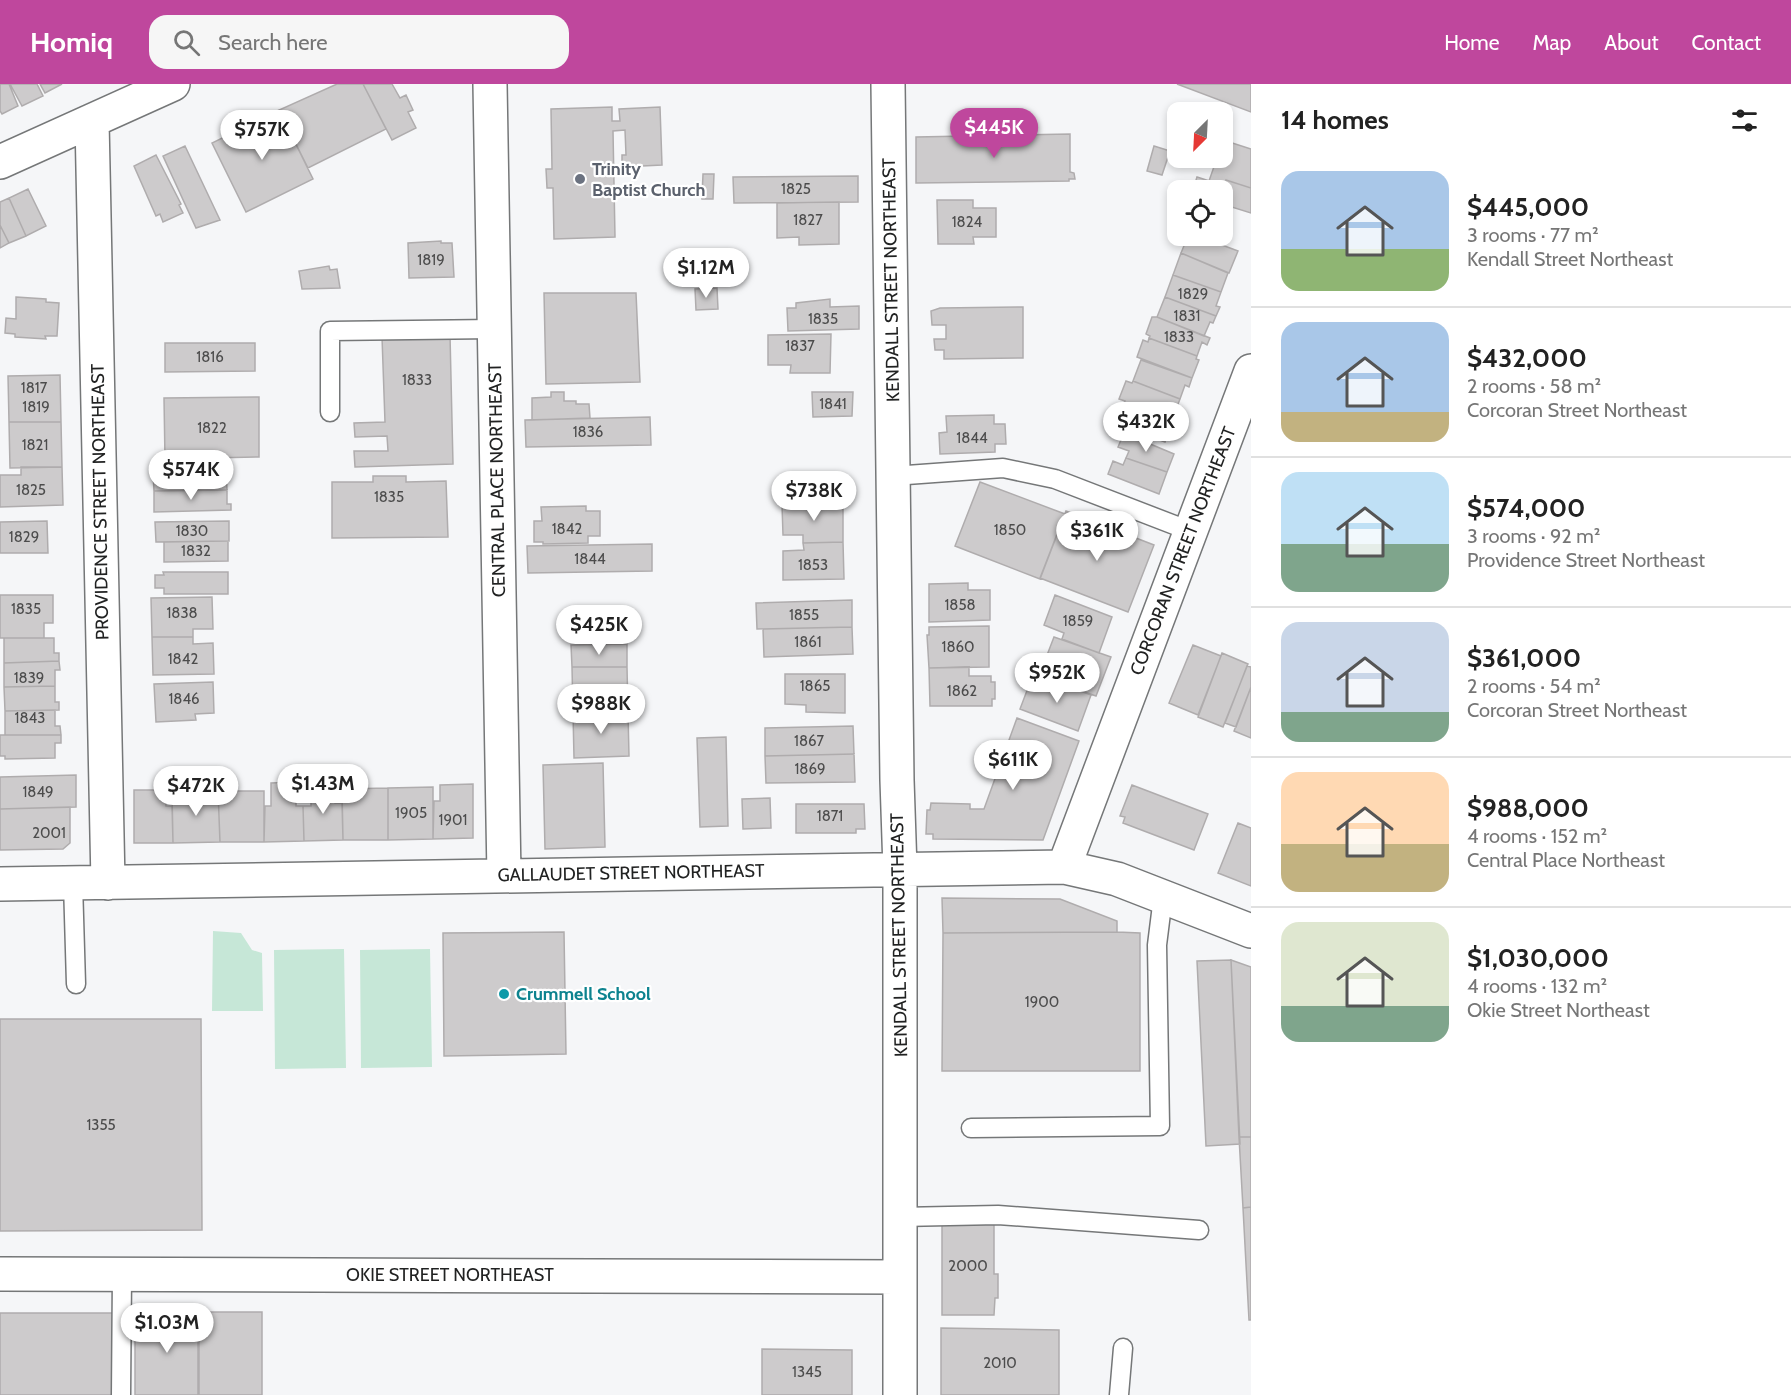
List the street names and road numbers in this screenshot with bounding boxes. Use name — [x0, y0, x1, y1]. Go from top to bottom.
street label: KENDALL STREET NORTHEAST — [878, 157, 904, 402]
street label: CENTRAL PLACE NORTHEAST — [484, 362, 510, 597]
street label: PROVIDENCE STREET NORTHEAST — [87, 363, 113, 640]
street label: CORCORAN STREET NORTHEAST — [1125, 423, 1241, 678]
street label: KENDALL STREET NORTHEAST — [886, 812, 912, 1057]
street label: GALLAUDET STREET NORTHEAST — [497, 860, 765, 886]
street label: OKIE STREET NORTHEAST — [346, 1264, 554, 1286]

